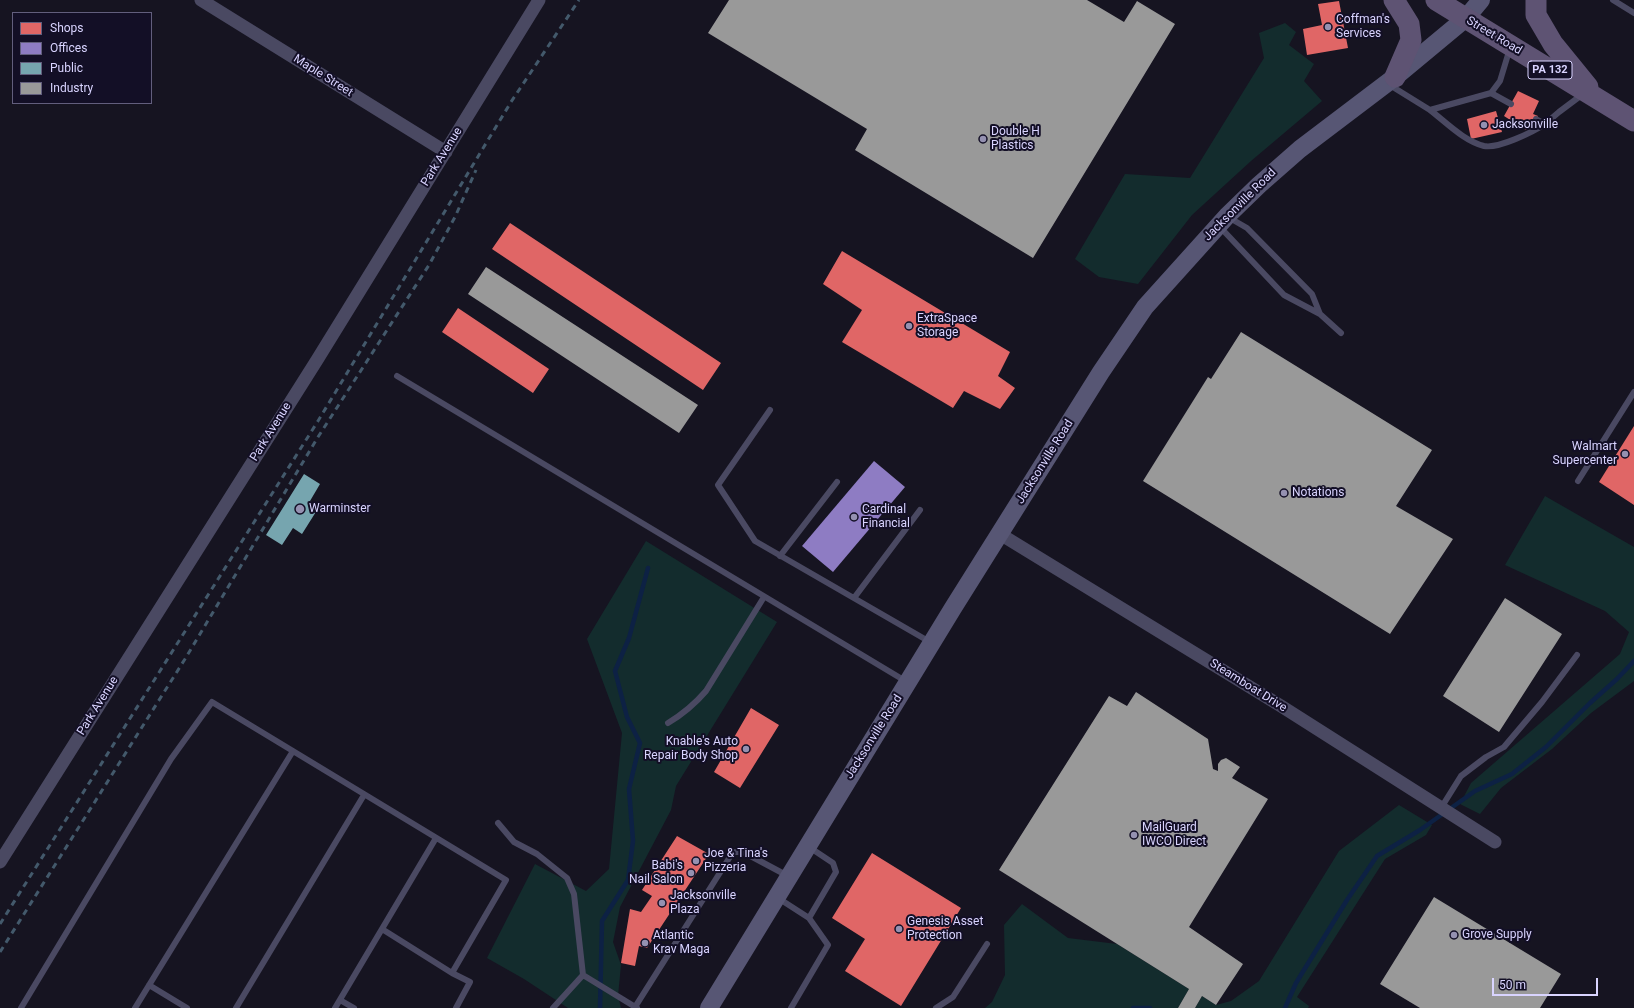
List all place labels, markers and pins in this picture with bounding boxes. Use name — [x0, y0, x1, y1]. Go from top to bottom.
place label: Coffman's Services — [1336, 13, 1390, 41]
marker: Coffman's Services — [1323, 22, 1333, 32]
place label: Jacksonville — [1492, 118, 1558, 132]
marker: Jacksonville — [1479, 120, 1489, 130]
place label: Double H Plastics — [991, 125, 1040, 153]
marker: Double H Plastics — [978, 134, 988, 144]
place label: ExtraSpace Storage — [917, 312, 977, 340]
marker: ExtraSpace Storage — [904, 321, 914, 331]
place label: Walmart Supercenter — [1553, 440, 1617, 468]
marker: Walmart Supercenter — [1620, 449, 1630, 459]
place label: Notations — [1292, 486, 1344, 500]
marker: Notations — [1279, 488, 1289, 498]
place label: Warminster — [309, 502, 371, 516]
marker: Warminster — [294, 503, 306, 515]
place label: Cardinal Financial — [862, 503, 910, 531]
marker: Cardinal Financial — [849, 512, 859, 522]
place label: Knable's Auto Repair Body Shop — [644, 735, 738, 763]
marker: Knable's Auto Repair Body Shop — [741, 744, 751, 754]
place label: MailGuard IWCO Direct — [1142, 821, 1206, 849]
marker: MailGuard IWCO Direct — [1129, 830, 1139, 840]
place label: Joe & Tina's Pizzeria — [704, 847, 768, 875]
marker: Joe & Tina's Pizzeria — [691, 856, 701, 866]
place label: Babi's Nail Salon — [629, 859, 683, 887]
marker: Babi's Nail Salon — [686, 868, 696, 878]
place label: Jacksonville Plaza — [670, 889, 736, 917]
marker: Jacksonville Plaza — [657, 898, 667, 908]
place label: Genesis Asset Protection — [907, 915, 983, 943]
marker: Genesis Asset Protection — [894, 924, 904, 934]
place label: Grove Supply — [1462, 928, 1532, 942]
place label: Atlantic Krav Maga — [653, 929, 710, 957]
marker: Grove Supply — [1449, 930, 1459, 940]
marker: Atlantic Krav Maga — [640, 938, 650, 948]

